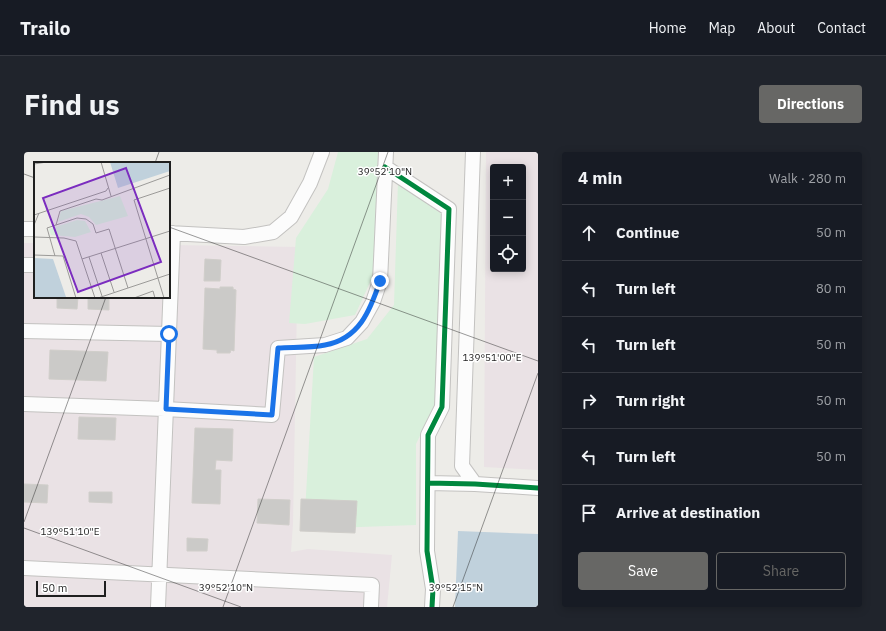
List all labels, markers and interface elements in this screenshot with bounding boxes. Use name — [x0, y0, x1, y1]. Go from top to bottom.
text: Trailo — [20, 16, 70, 40]
text: Home — [649, 19, 686, 37]
text: Map — [708, 19, 735, 37]
text: About — [757, 19, 795, 37]
text: Contact — [817, 19, 866, 37]
button: Directions — [759, 85, 862, 123]
text: Find us — [24, 86, 120, 123]
inset map — [34, 162, 170, 298]
map controls — [490, 164, 526, 272]
button: + — [490, 164, 526, 200]
text: 39°52'10"N — [358, 165, 412, 178]
text: 4 min — [578, 167, 622, 189]
text: Walk · 280 m — [769, 170, 846, 187]
button: − — [490, 200, 526, 236]
icon: ahead — [578, 222, 600, 244]
text: Continue — [616, 223, 680, 242]
text: 50 m — [816, 224, 846, 241]
button: locate — [490, 236, 526, 272]
route end — [371, 272, 389, 290]
icon: left — [578, 278, 600, 300]
text: Turn left — [616, 279, 676, 298]
text: 80 m — [816, 280, 846, 297]
route start — [160, 325, 178, 343]
icon: left — [578, 334, 600, 356]
text: Turn left — [616, 335, 676, 354]
text: 50 m — [816, 336, 846, 353]
text: 139°51'00"E — [462, 351, 522, 364]
icon: right — [578, 390, 600, 412]
text: Turn right — [616, 391, 685, 410]
text: 50 m — [816, 392, 846, 409]
icon: left — [578, 446, 600, 468]
text: Turn left — [616, 447, 676, 466]
text: 50 m — [816, 448, 846, 465]
icon: arrive — [578, 502, 600, 524]
text: Arrive at destination — [616, 503, 760, 522]
text: 139°51'10"E — [40, 525, 100, 538]
button: Save — [578, 552, 708, 590]
button: Share — [716, 552, 846, 590]
scale bar — [36, 579, 106, 598]
text: 50 m — [42, 581, 67, 595]
text: 39°52'10"N — [199, 581, 253, 594]
text: 39°52'15"N — [429, 581, 483, 594]

